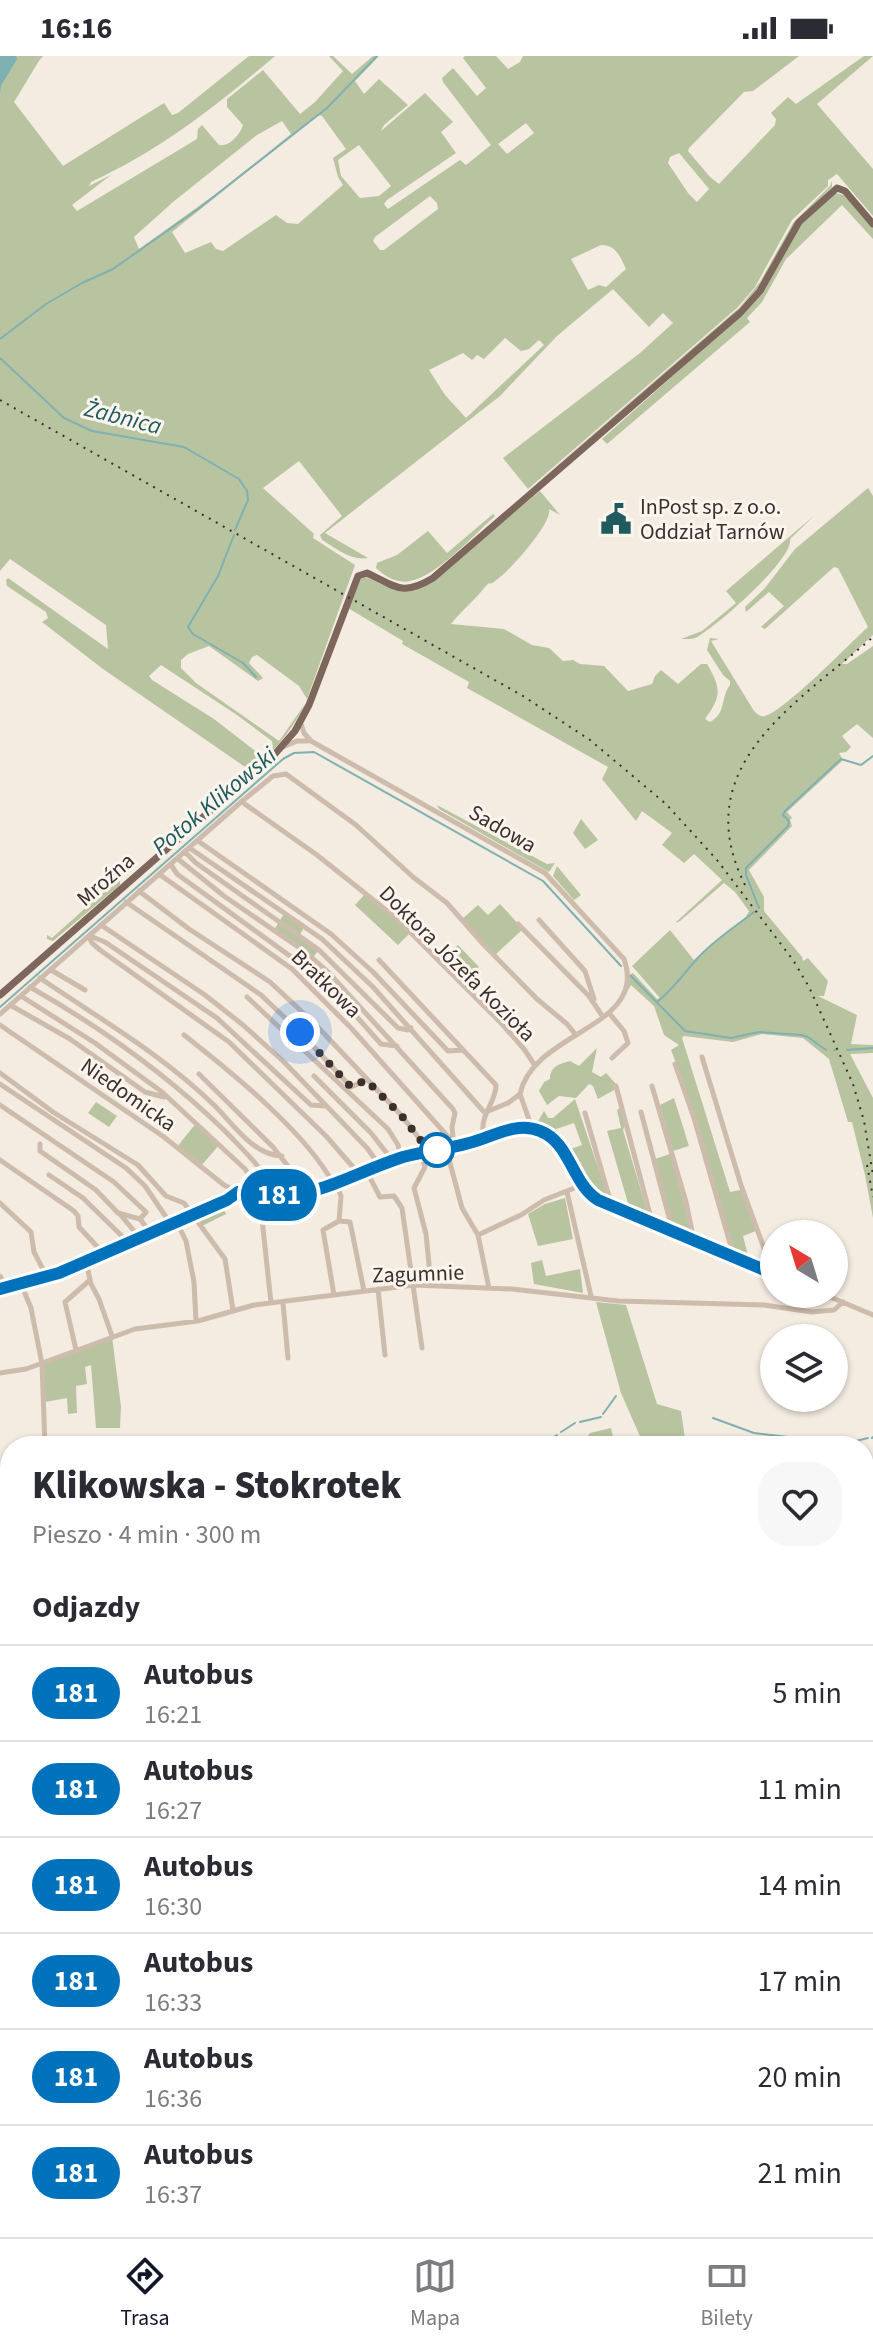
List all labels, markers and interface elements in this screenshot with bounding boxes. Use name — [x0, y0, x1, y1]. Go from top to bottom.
text: 16:16 — [40, 7, 112, 50]
water label: Żabnica — [79, 391, 165, 444]
place label: InPost sp. z o.o. Oddział Tarnów — [640, 491, 785, 548]
public building icon: InPost sp. z o.o. Oddział Tarnów — [599, 502, 633, 536]
water label: Potok Klikowski — [144, 739, 284, 864]
street label: Sadowa — [463, 797, 542, 861]
street label: Mroźna — [70, 845, 142, 914]
street label: Doktora Józefa Kozioła — [372, 878, 543, 1049]
street label: Bratkowa — [284, 942, 369, 1026]
your location — [280, 1012, 320, 1052]
street label: Niedomicka — [74, 1050, 183, 1140]
unlabelled marker — [420, 1133, 454, 1167]
line badge: 181 — [233, 1169, 325, 1221]
text: 181 — [257, 1175, 301, 1215]
north arrow — [760, 1220, 848, 1308]
map controls — [760, 1220, 848, 1412]
street label: Zagumnie — [371, 1256, 465, 1292]
button: layers — [760, 1324, 848, 1412]
text: Klikowska - Stokrotek — [32, 1459, 401, 1513]
button: heart — [758, 1462, 842, 1546]
text: Pieszo · 4 min · 300 m — [32, 1516, 261, 1553]
text: Odjazdy — [32, 1586, 140, 1629]
text: Autobus — [144, 1653, 253, 1696]
text: 5 min — [772, 1672, 842, 1715]
text: 181 — [54, 1673, 98, 1713]
text: 16:21 — [144, 1696, 202, 1733]
text: Autobus — [144, 1749, 253, 1792]
text: 11 min — [758, 1768, 842, 1811]
text: 181 — [54, 1769, 98, 1809]
text: 16:27 — [144, 1792, 202, 1829]
text: Autobus — [144, 1845, 253, 1888]
text: 14 min — [758, 1864, 842, 1907]
text: 181 — [54, 1865, 98, 1905]
text: 16:30 — [144, 1888, 202, 1925]
text: Autobus — [144, 1941, 253, 1984]
text: 17 min — [758, 1960, 842, 2003]
text: 181 — [54, 1961, 98, 2001]
text: 16:33 — [144, 1984, 202, 2021]
text: Autobus — [144, 2037, 253, 2080]
text: 20 min — [758, 2056, 842, 2099]
text: 181 — [54, 2057, 98, 2097]
text: 16:36 — [144, 2080, 202, 2117]
text: Autobus — [144, 2133, 253, 2176]
text: 21 min — [758, 2152, 842, 2195]
text: 181 — [54, 2153, 98, 2193]
text: 16:37 — [144, 2176, 202, 2213]
tab: Trasa — [120, 2254, 169, 2334]
tab: Mapa — [410, 2254, 460, 2334]
tab: Bilety — [700, 2254, 753, 2334]

